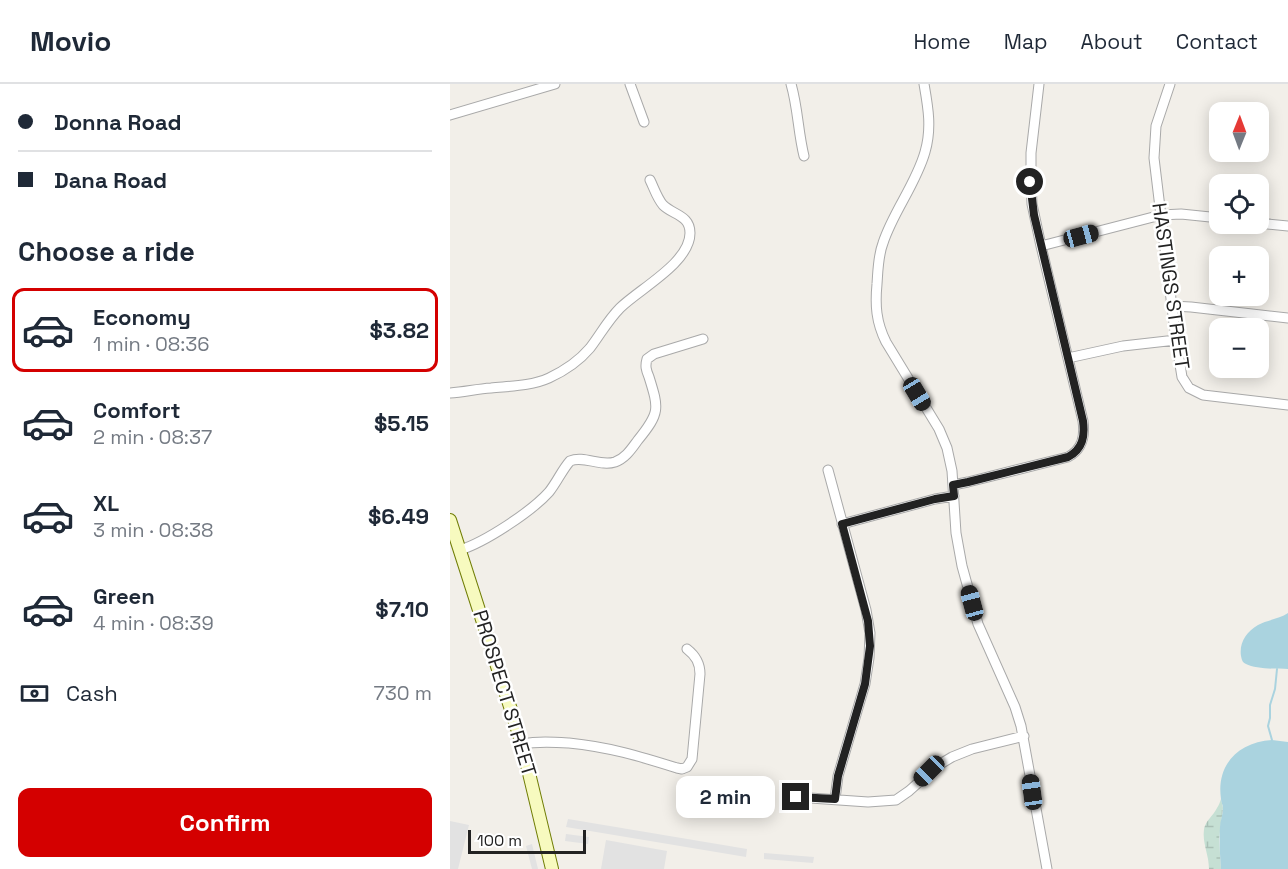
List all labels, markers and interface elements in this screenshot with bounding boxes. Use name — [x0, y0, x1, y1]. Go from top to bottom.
text: Movio — [30, 23, 111, 59]
text: Home — [913, 28, 971, 55]
text: Map — [1004, 28, 1048, 55]
text: About — [1081, 28, 1143, 55]
text: Contact — [1176, 28, 1258, 55]
north arrow — [1209, 102, 1269, 162]
map controls — [1209, 102, 1269, 378]
text: Donna Road — [54, 108, 181, 136]
text: Dana Road — [54, 166, 167, 194]
route start — [1016, 168, 1043, 195]
button: locate — [1209, 174, 1269, 234]
street label: HASTINGS STREET — [1146, 201, 1196, 371]
car — [1061, 223, 1101, 249]
text: Choose a ride — [18, 234, 195, 269]
button: + — [1209, 246, 1269, 306]
icon: car — [21, 303, 75, 357]
text: Economy — [93, 303, 191, 331]
text: $3.82 — [369, 316, 429, 344]
button: − — [1209, 318, 1269, 378]
text: 1 min · 08:36 — [93, 331, 210, 357]
car — [900, 374, 934, 414]
icon: car — [21, 396, 75, 450]
text: Comfort — [93, 396, 181, 424]
text: $5.15 — [374, 409, 429, 437]
text: 2 min · 08:37 — [93, 424, 212, 450]
icon: car — [21, 489, 75, 543]
text: XL — [93, 489, 119, 517]
text: $6.49 — [368, 502, 429, 530]
text: 3 min · 08:38 — [93, 517, 213, 543]
icon: car — [21, 582, 75, 636]
text: Green — [93, 582, 155, 610]
car — [959, 583, 985, 623]
text: $7.10 — [375, 595, 429, 623]
street label: PROSPECT STREET — [467, 607, 543, 780]
text: 4 min · 08:39 — [93, 610, 214, 636]
icon: cash — [18, 677, 51, 710]
text: Cash — [66, 679, 118, 707]
text: 730 m — [373, 680, 432, 706]
car — [910, 752, 948, 790]
car — [1021, 773, 1043, 811]
callout: 2 min — [676, 776, 775, 818]
route end — [782, 783, 809, 810]
text: 2 min — [700, 784, 751, 810]
button: Confirm — [18, 788, 432, 857]
scale bar — [468, 827, 586, 854]
text: 100 m — [477, 830, 522, 851]

